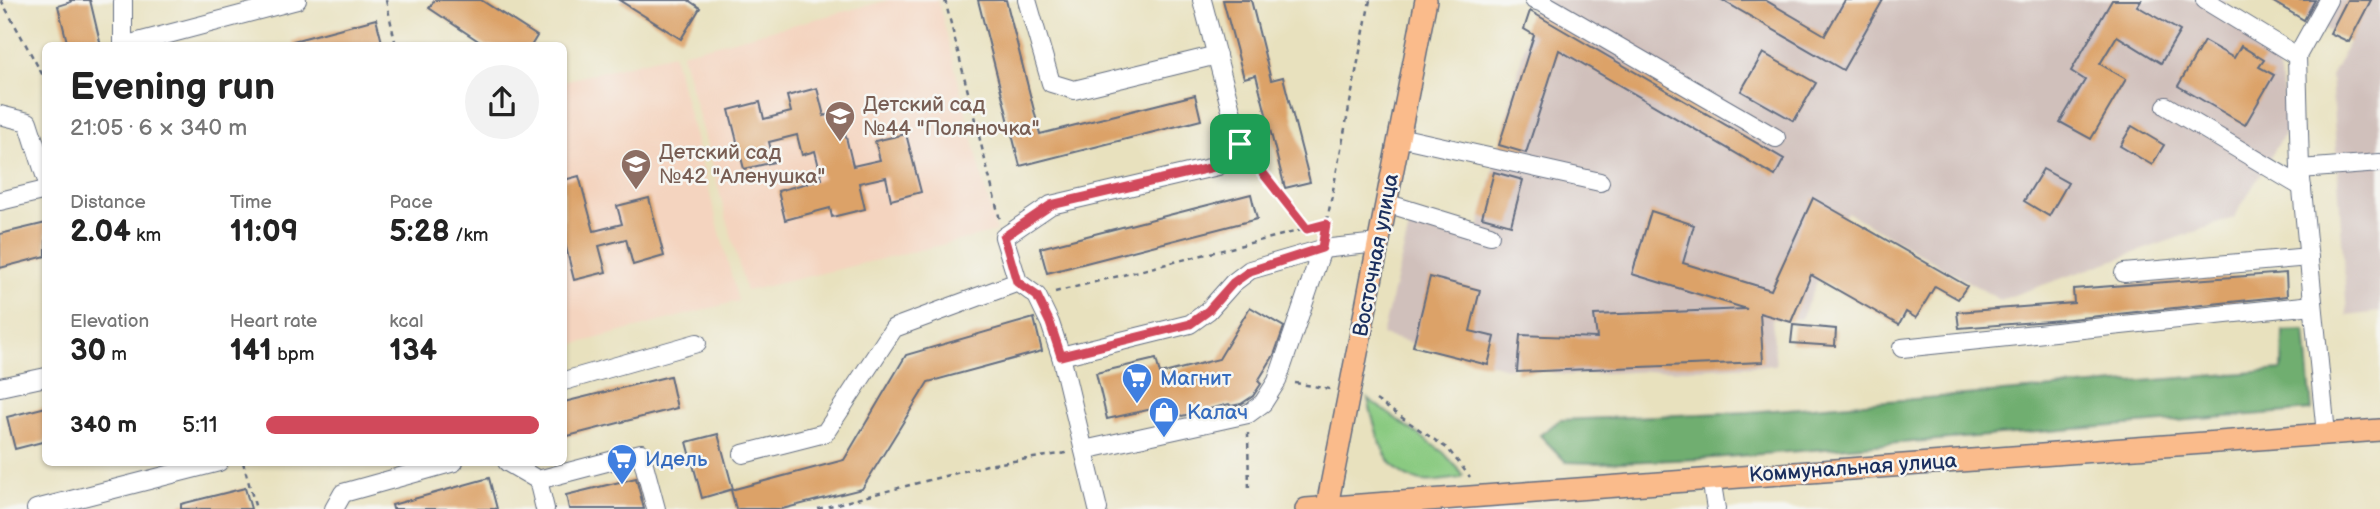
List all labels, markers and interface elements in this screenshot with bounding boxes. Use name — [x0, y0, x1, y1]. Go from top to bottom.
text: Evening run — [70, 65, 275, 110]
button: share — [465, 65, 539, 139]
place label: Детский сад №44 "Поляночка" — [863, 92, 1039, 141]
school or university icon: Детский сад №44 "Поляночка" — [823, 99, 857, 143]
text: 21:05 · 6 × 340 m — [70, 114, 247, 142]
pin — [1210, 114, 1270, 174]
icon: arrive — [1221, 125, 1259, 163]
place label: Детский сад №42 "Аленушка" — [659, 140, 825, 189]
school or university icon: Детский сад №42 "Аленушка" — [619, 147, 653, 191]
street label: Восточная улица — [1348, 171, 1404, 339]
text: Distance — [70, 191, 146, 214]
text: Time — [230, 191, 272, 214]
text: Pace — [389, 191, 433, 214]
text: 2.04 — [70, 214, 131, 250]
text: 11:09 — [230, 214, 298, 250]
text: 5:28 — [389, 214, 450, 250]
text: km — [131, 224, 161, 247]
text: /km — [450, 224, 489, 247]
text: Elevation — [70, 310, 149, 333]
text: Heart rate — [230, 310, 317, 333]
text: kcal — [389, 310, 423, 333]
text: 30 — [70, 333, 106, 369]
text: 141 — [230, 333, 272, 369]
text: 134 — [389, 333, 437, 369]
text: m — [106, 343, 127, 366]
text: bpm — [272, 343, 315, 366]
supermarket icon: Магнит — [1120, 361, 1154, 405]
place label: Магнит — [1160, 366, 1232, 391]
shop icon: Калач — [1147, 395, 1181, 439]
place label: Калач — [1187, 400, 1248, 425]
text: 340 m — [70, 411, 137, 439]
text: 5:11 — [182, 411, 218, 439]
supermarket icon: Идель — [605, 442, 639, 486]
place label: Идель — [645, 447, 708, 472]
street label: Коммунальная улица — [1748, 448, 1958, 488]

